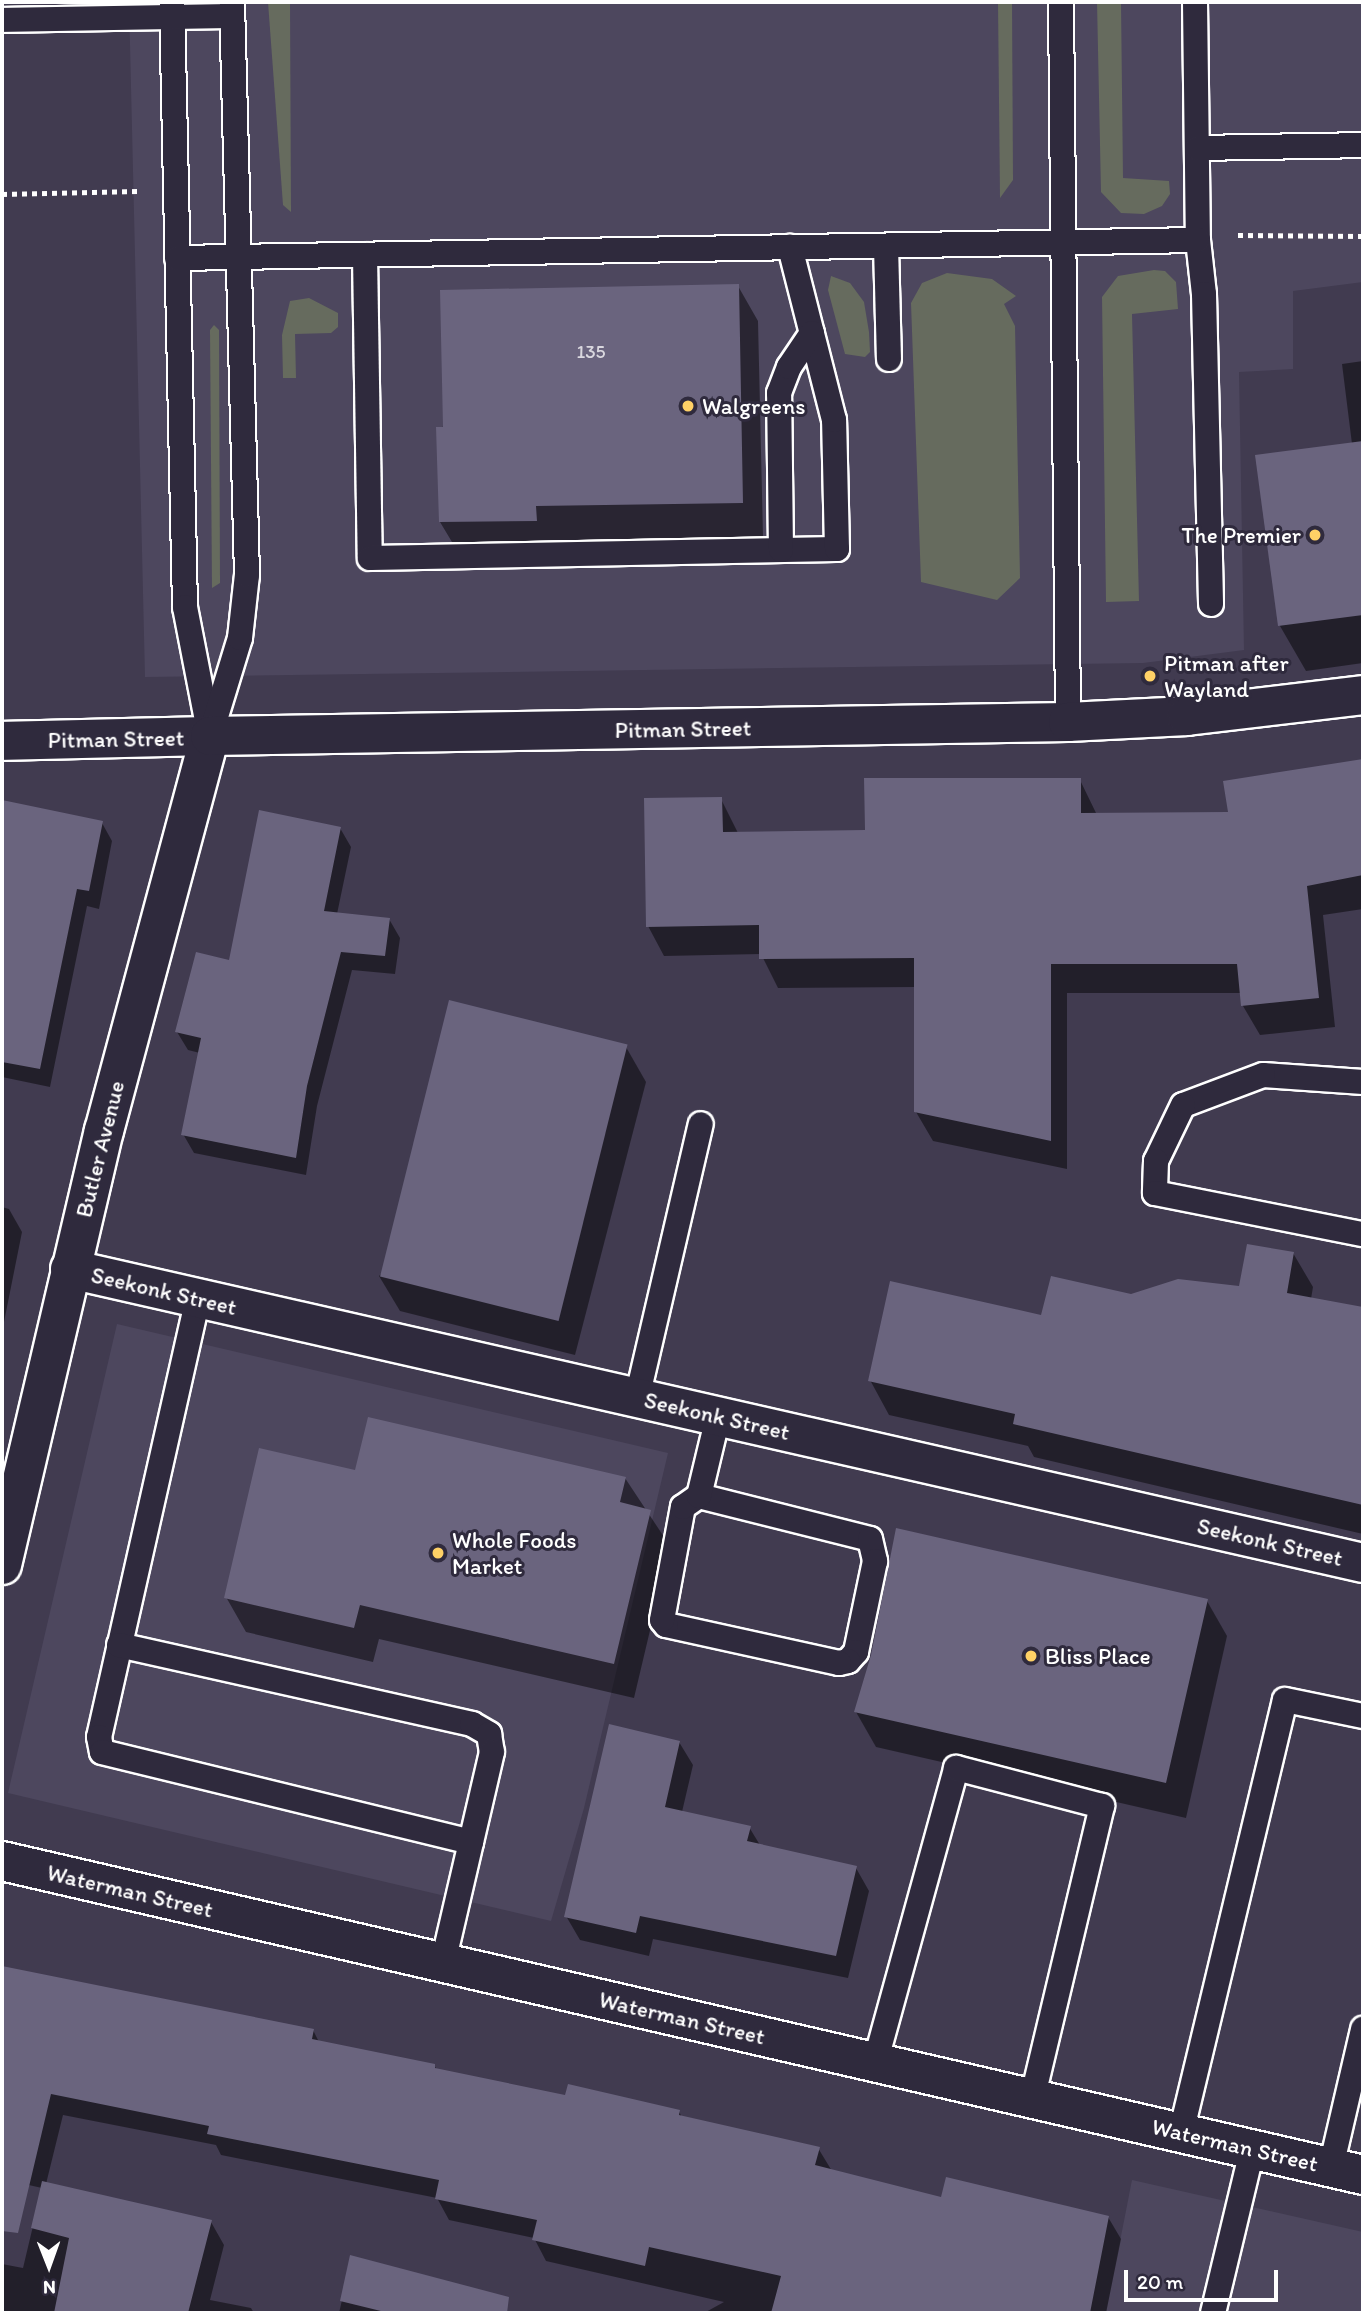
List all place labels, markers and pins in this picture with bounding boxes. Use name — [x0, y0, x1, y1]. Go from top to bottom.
place label: Walgreens — [702, 392, 805, 420]
marker: Walgreens — [680, 398, 696, 414]
place label: The Premier — [1182, 521, 1301, 549]
marker: The Premier — [1307, 527, 1323, 543]
place label: Pitman after Wayland — [1164, 649, 1289, 703]
marker: Pitman after Wayland — [1142, 668, 1158, 684]
place label: Whole Foods Market — [452, 1526, 576, 1580]
marker: Whole Foods Market — [430, 1545, 446, 1561]
place label: Bliss Place — [1045, 1642, 1151, 1670]
marker: Bliss Place — [1023, 1648, 1039, 1664]

